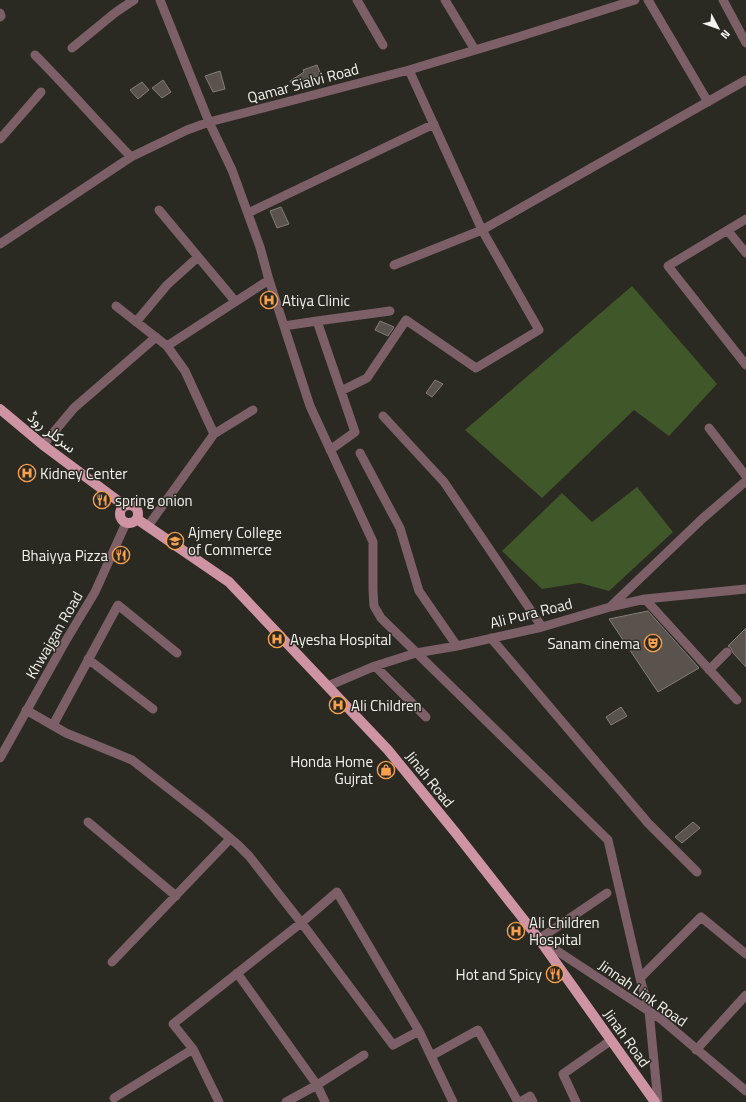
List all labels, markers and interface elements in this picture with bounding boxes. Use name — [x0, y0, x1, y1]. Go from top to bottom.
north arrow — [698, 8, 738, 48]
text: N — [717, 26, 734, 43]
street label: Qamar Sialvi Road — [245, 57, 361, 109]
place label: Atiya Clinic — [282, 289, 350, 312]
hospital icon: Atiya Clinic — [259, 290, 279, 310]
street label: سرکلر روڈ — [23, 406, 81, 459]
place label: Kidney Center — [40, 462, 127, 485]
hospital icon: Kidney Center — [17, 463, 37, 483]
place label: spring onion — [115, 489, 193, 512]
restaurant icon: spring onion — [92, 490, 112, 510]
place label: Ajmery College of Commerce — [188, 521, 282, 561]
school or university icon: Ajmery College of Commerce — [165, 531, 185, 551]
place label: Bhaiyya Pizza — [21, 544, 108, 567]
restaurant icon: Bhaiyya Pizza — [111, 545, 131, 565]
street label: Khwajgan Road — [20, 587, 88, 683]
street label: Ali Pura Road — [487, 592, 575, 634]
place label: Ayesha Hospital — [290, 628, 392, 651]
hospital icon: Ayesha Hospital — [267, 629, 287, 649]
place label: Sanam cinema — [547, 632, 640, 655]
theatre icon: Sanam cinema — [643, 633, 663, 653]
place label: Ali Children — [351, 694, 422, 717]
hospital icon: Ali Children — [328, 695, 348, 715]
street label: Jinah Road — [400, 746, 460, 812]
place label: Honda Home Gujrat — [290, 750, 374, 790]
shop icon: Honda Home Gujrat — [376, 760, 396, 780]
place label: Ali Children Hospital — [529, 911, 600, 951]
hospital icon: Ali Children Hospital — [506, 921, 526, 941]
street label: Jinnah Link Road — [594, 954, 692, 1032]
place label: Hot and Spicy — [456, 963, 542, 986]
restaurant icon: Hot and Spicy — [545, 964, 565, 984]
street label: Jinah Road — [598, 1004, 656, 1072]

